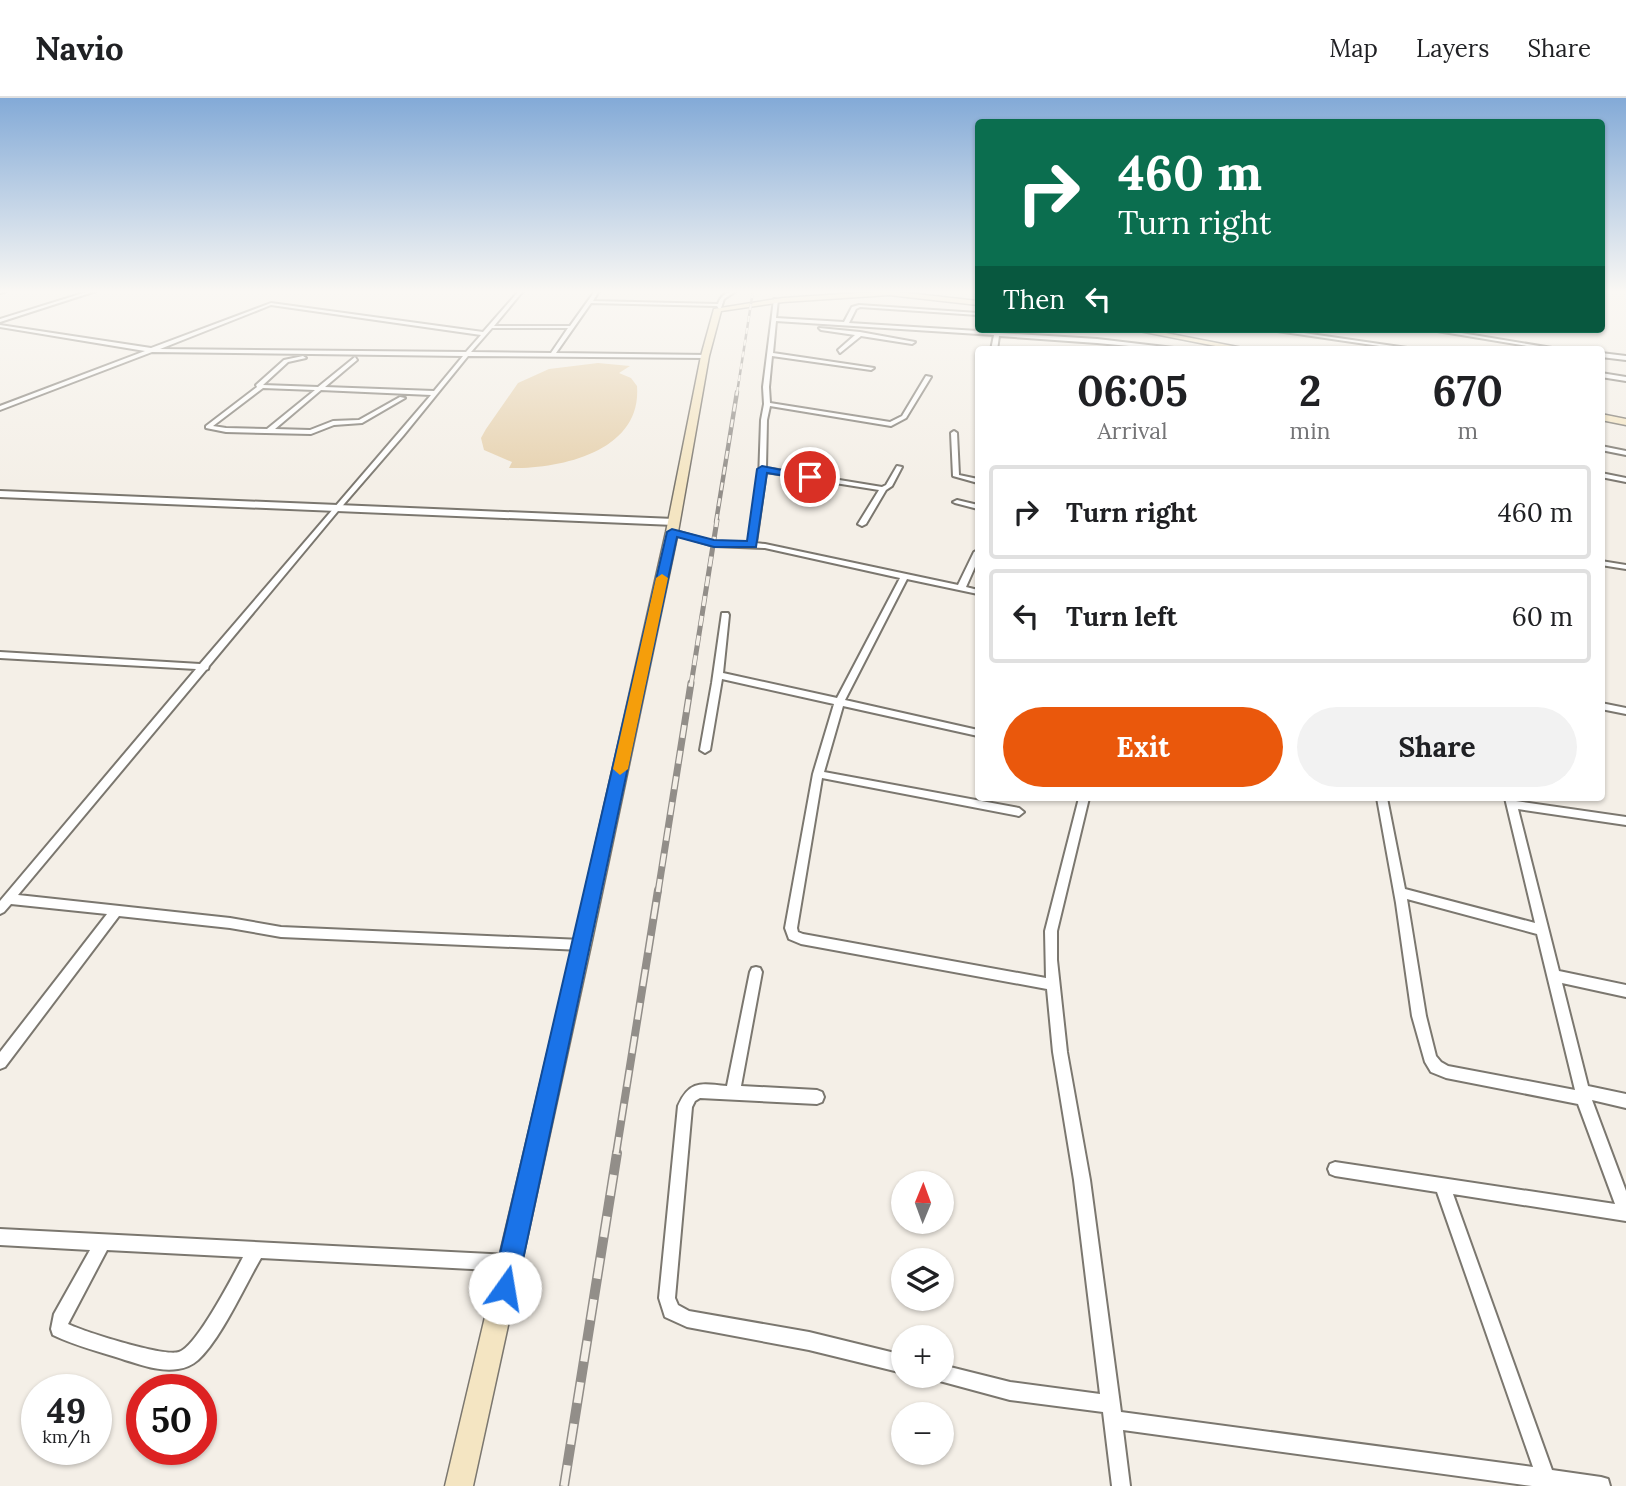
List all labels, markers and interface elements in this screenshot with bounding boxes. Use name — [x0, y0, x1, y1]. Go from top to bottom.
text: Navio — [35, 27, 124, 69]
text: Map — [1329, 33, 1378, 64]
text: Layers — [1416, 33, 1489, 64]
text: Share — [1527, 33, 1591, 64]
text: 460 m — [1118, 141, 1262, 203]
icon: right — [1003, 147, 1094, 238]
text: Turn right — [1118, 202, 1271, 243]
icon: left — [1079, 280, 1117, 318]
text: Then — [1003, 283, 1065, 316]
text: 06:05 — [1077, 364, 1188, 418]
text: 2 — [1299, 364, 1321, 418]
text: 670 — [1432, 364, 1503, 418]
text: Arrival — [1097, 416, 1167, 445]
text: min — [1290, 416, 1331, 445]
text: m — [1457, 416, 1478, 445]
pin — [780, 447, 840, 507]
icon: arrive — [791, 458, 829, 496]
icon: right — [1007, 493, 1045, 531]
text: Turn right — [1066, 496, 1197, 529]
text: 460 m — [1498, 496, 1573, 529]
icon: left — [1007, 597, 1045, 635]
text: Turn left — [1066, 600, 1177, 633]
text: 60 m — [1512, 600, 1573, 633]
button: Exit — [1003, 707, 1283, 787]
button: Share — [1297, 707, 1577, 787]
north arrow — [891, 1171, 954, 1234]
map controls — [891, 1171, 954, 1465]
button: layers — [891, 1248, 954, 1311]
position arrow — [468, 1251, 542, 1325]
button: + — [891, 1325, 954, 1388]
speed limit sign: 50 — [126, 1374, 217, 1465]
text: 49 — [47, 1388, 86, 1433]
button: − — [891, 1402, 954, 1465]
text: km/h — [42, 1425, 91, 1448]

